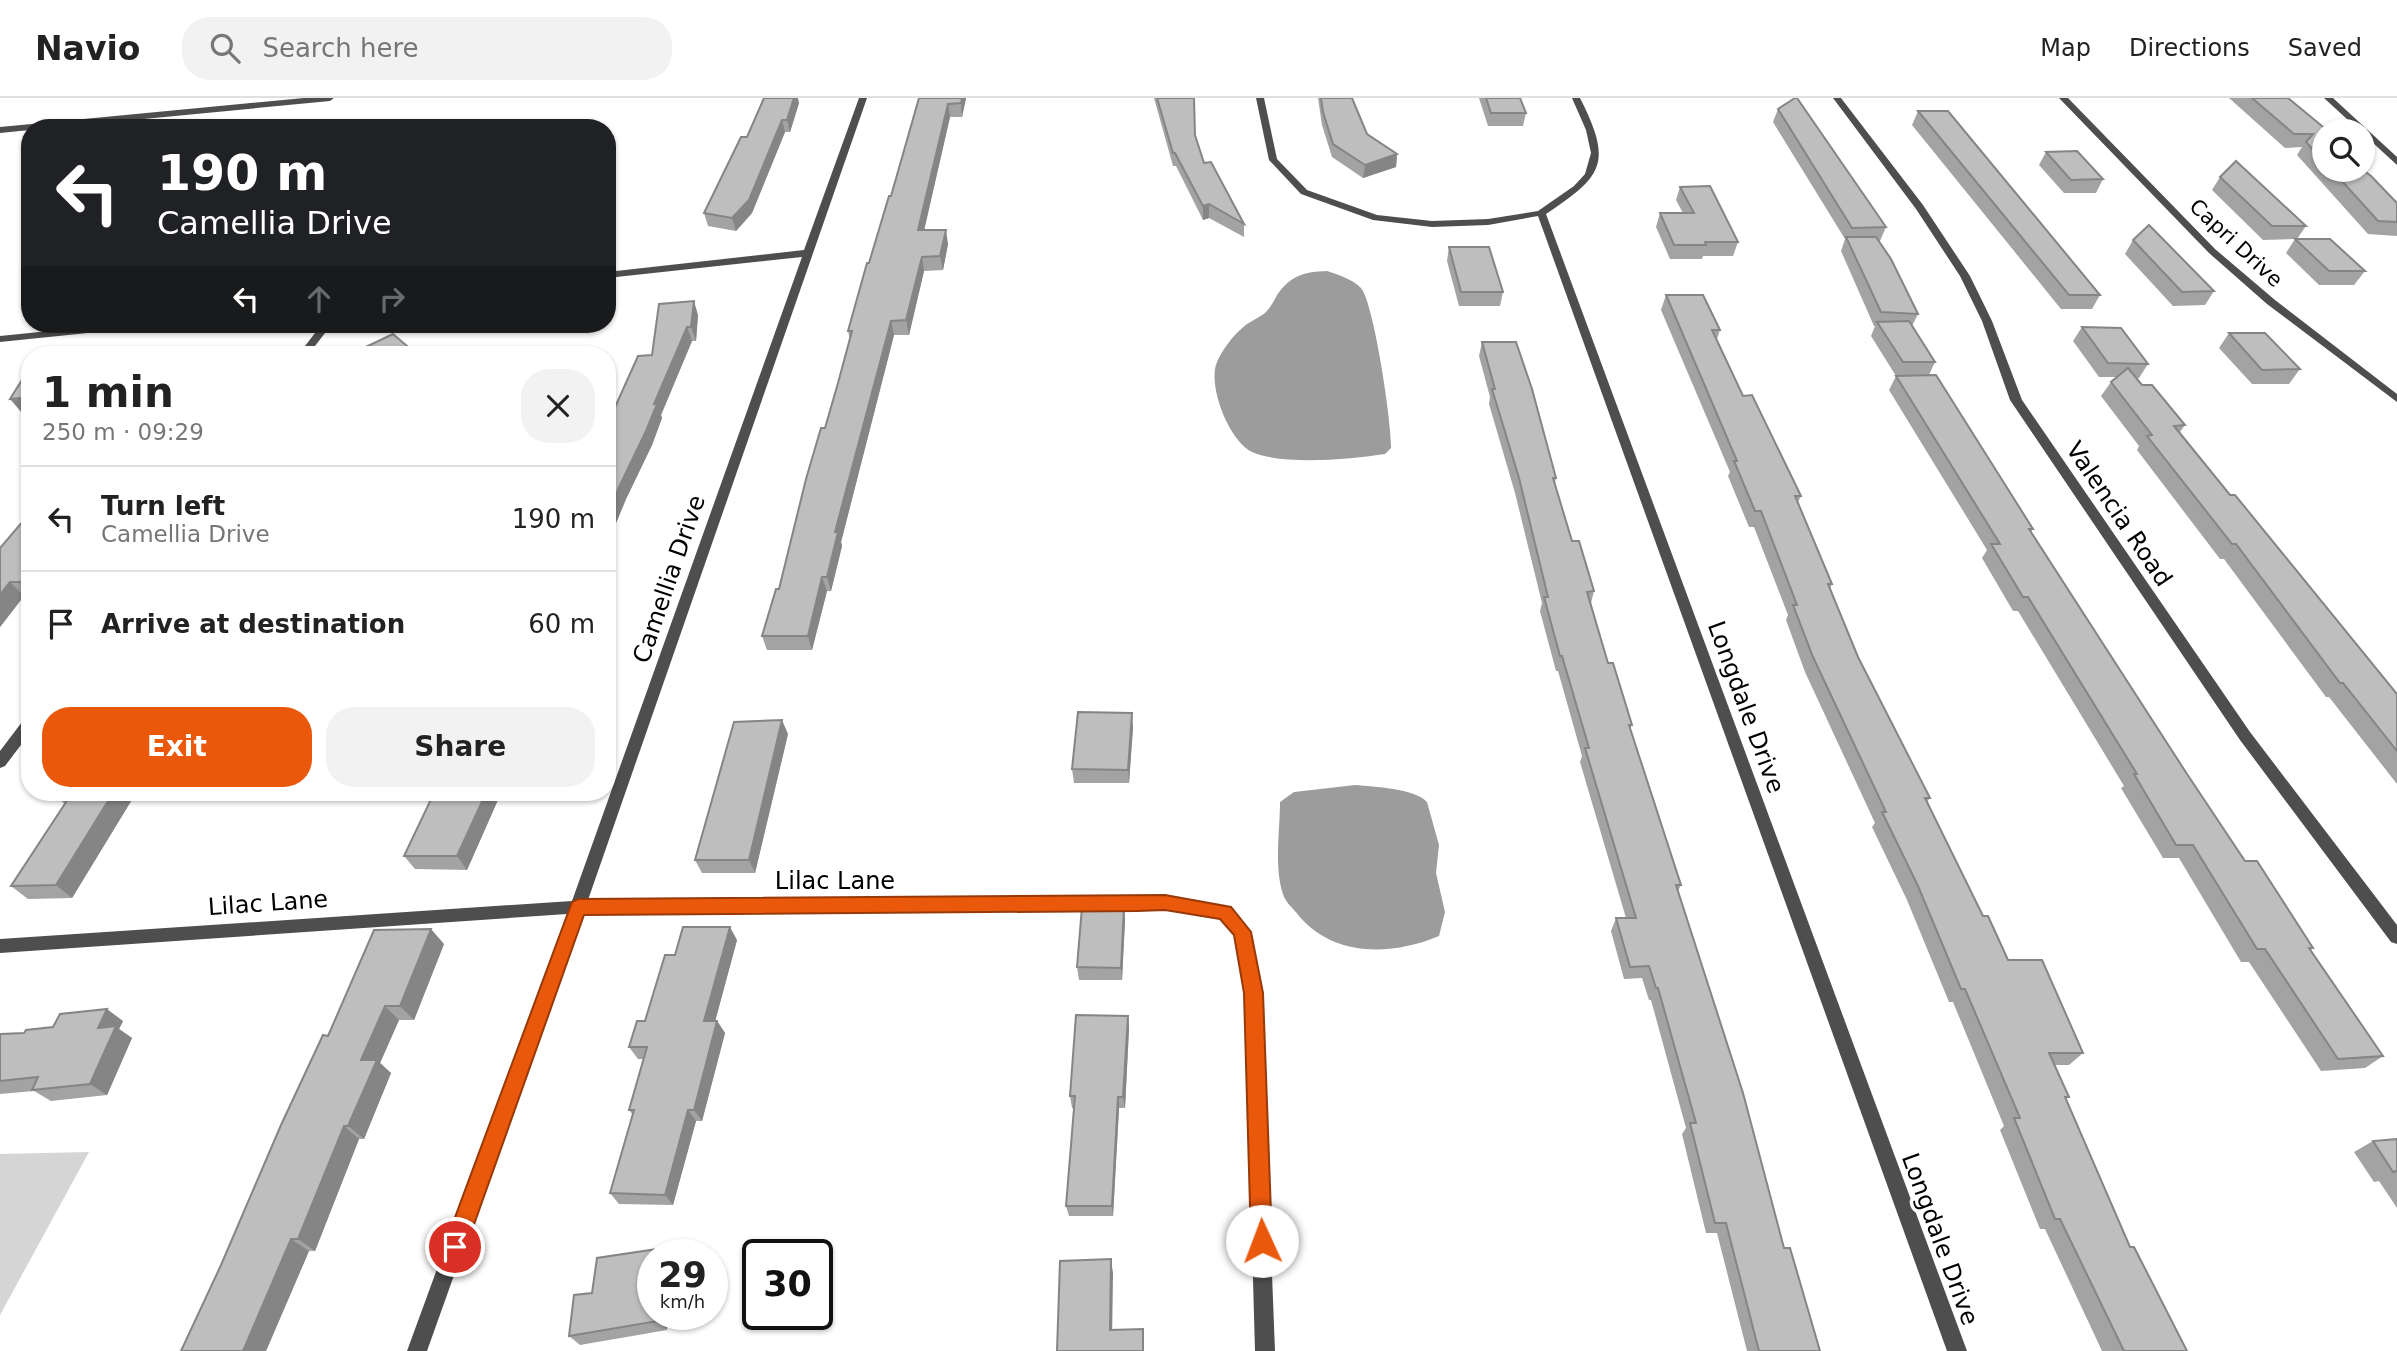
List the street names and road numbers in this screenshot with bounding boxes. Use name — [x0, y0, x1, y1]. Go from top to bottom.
street label: Capri Drive — [2185, 194, 2287, 292]
street label: Valencia Road — [2060, 436, 2178, 592]
street label: Camellia Drive — [627, 491, 711, 667]
street label: Longdale Drive — [1702, 617, 1790, 797]
street label: Lilac Lane — [775, 867, 895, 895]
street label: Lilac Lane — [207, 885, 329, 921]
street label: Longdale Drive — [1896, 1149, 1984, 1329]

